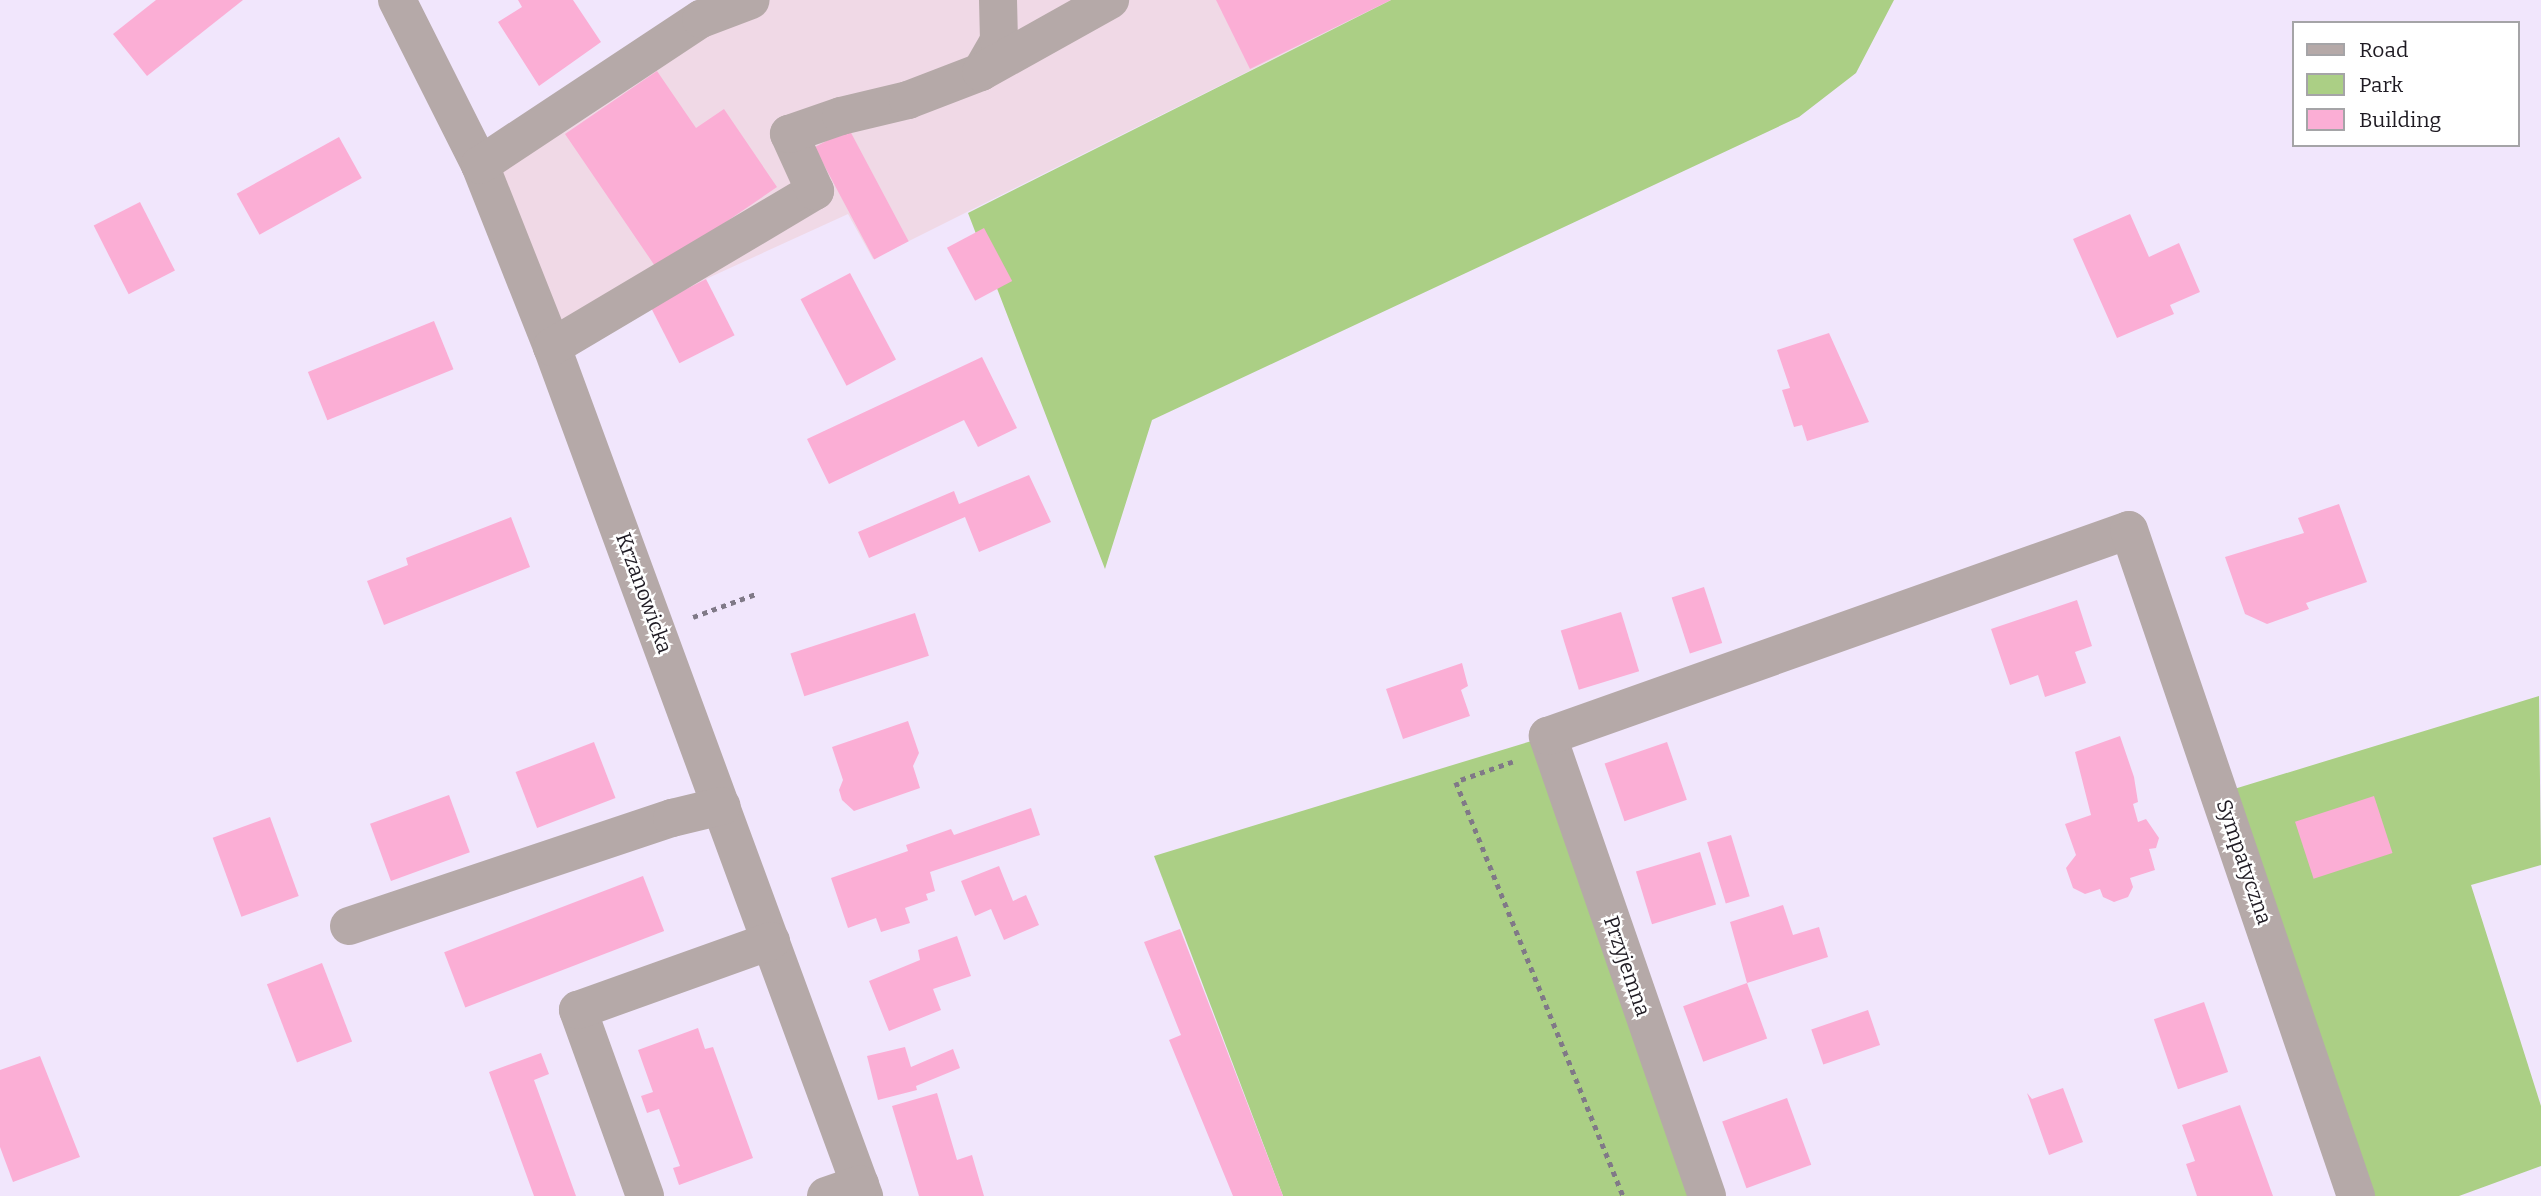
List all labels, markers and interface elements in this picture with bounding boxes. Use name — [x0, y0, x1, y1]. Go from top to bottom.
legend — [2292, 21, 2520, 147]
text: Road — [2359, 37, 2408, 63]
text: Park — [2359, 72, 2403, 98]
text: Building — [2359, 107, 2441, 133]
street label: Krzanowicka — [611, 529, 677, 657]
street label: Sympatyczna — [2211, 796, 2277, 928]
street label: Przyjemna — [1598, 913, 1656, 1019]

